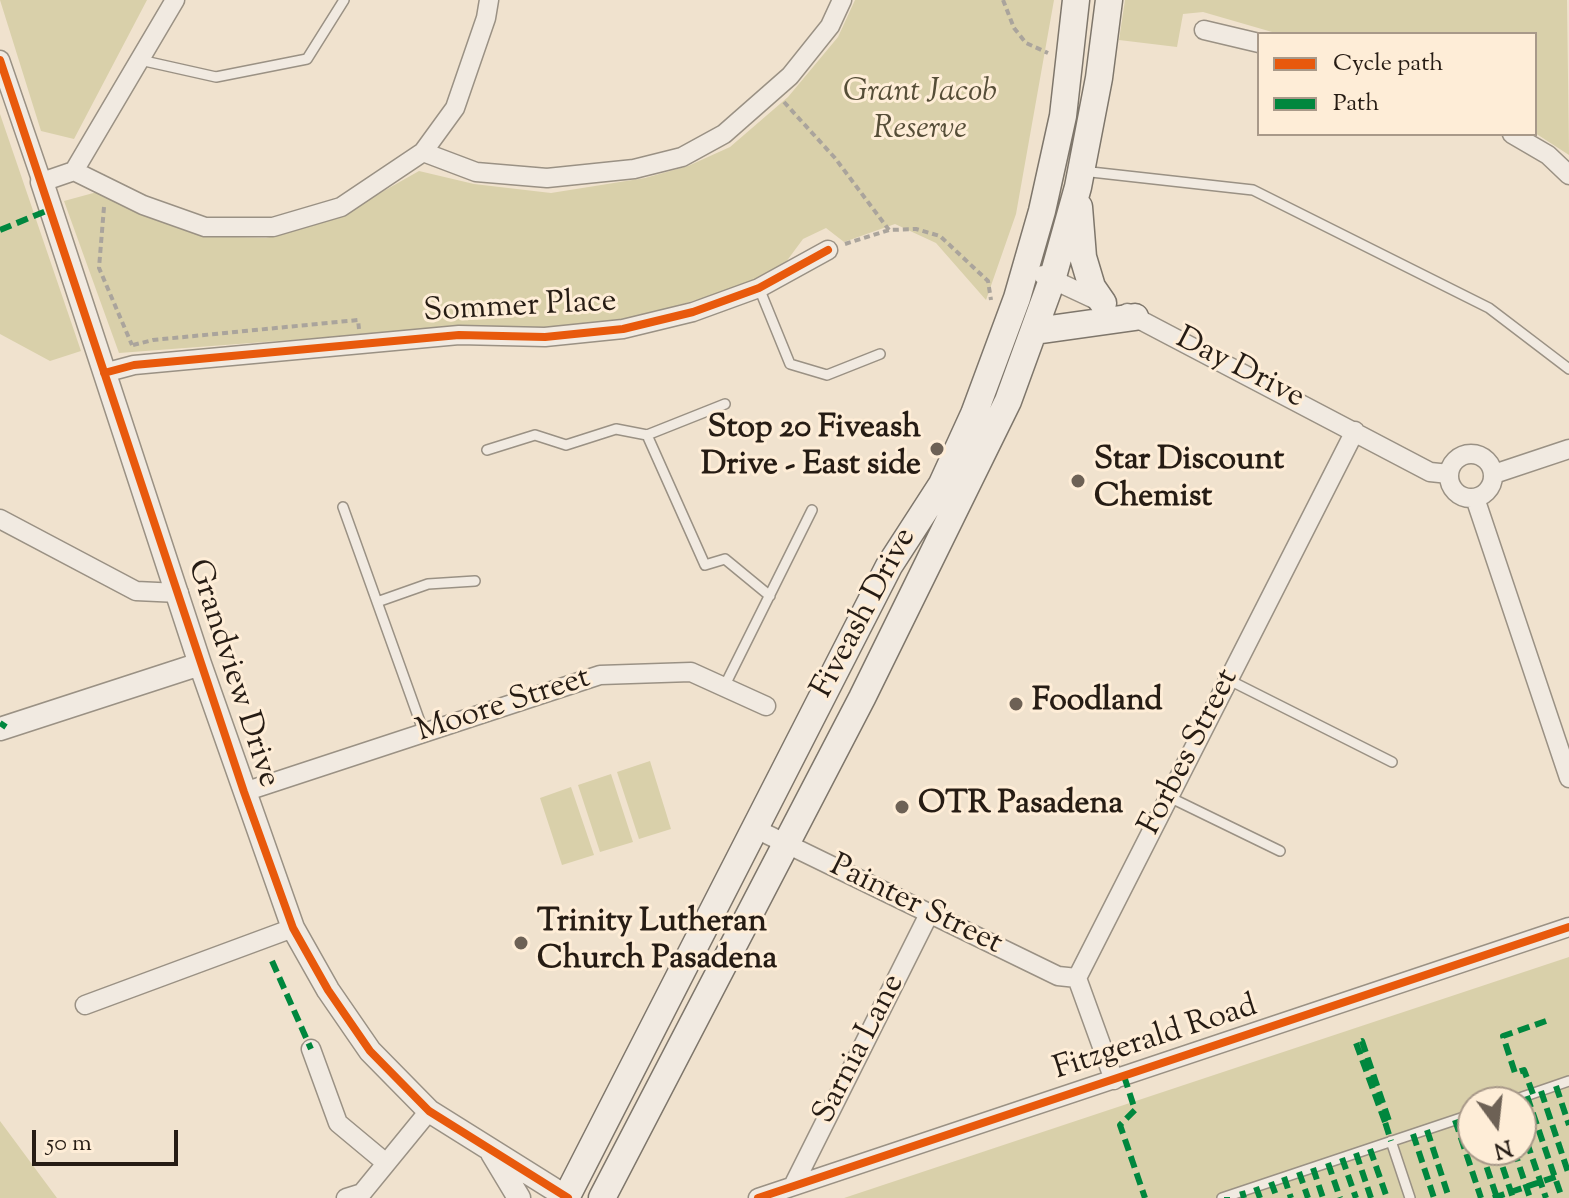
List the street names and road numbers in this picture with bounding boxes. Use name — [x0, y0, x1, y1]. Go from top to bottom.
street label: Sommer Place — [422, 285, 618, 333]
street label: Day Drive — [1168, 321, 1310, 419]
street label: Fiveash Drive — [805, 523, 927, 705]
street label: Grandview Drive — [176, 555, 286, 793]
street label: Moore Street — [412, 661, 596, 753]
street label: Forbes Street — [1133, 664, 1249, 842]
street label: Painter Street — [822, 849, 1008, 965]
street label: Sarnia Lane — [807, 969, 915, 1131]
street label: Fitzgerald Road — [1049, 989, 1263, 1091]

